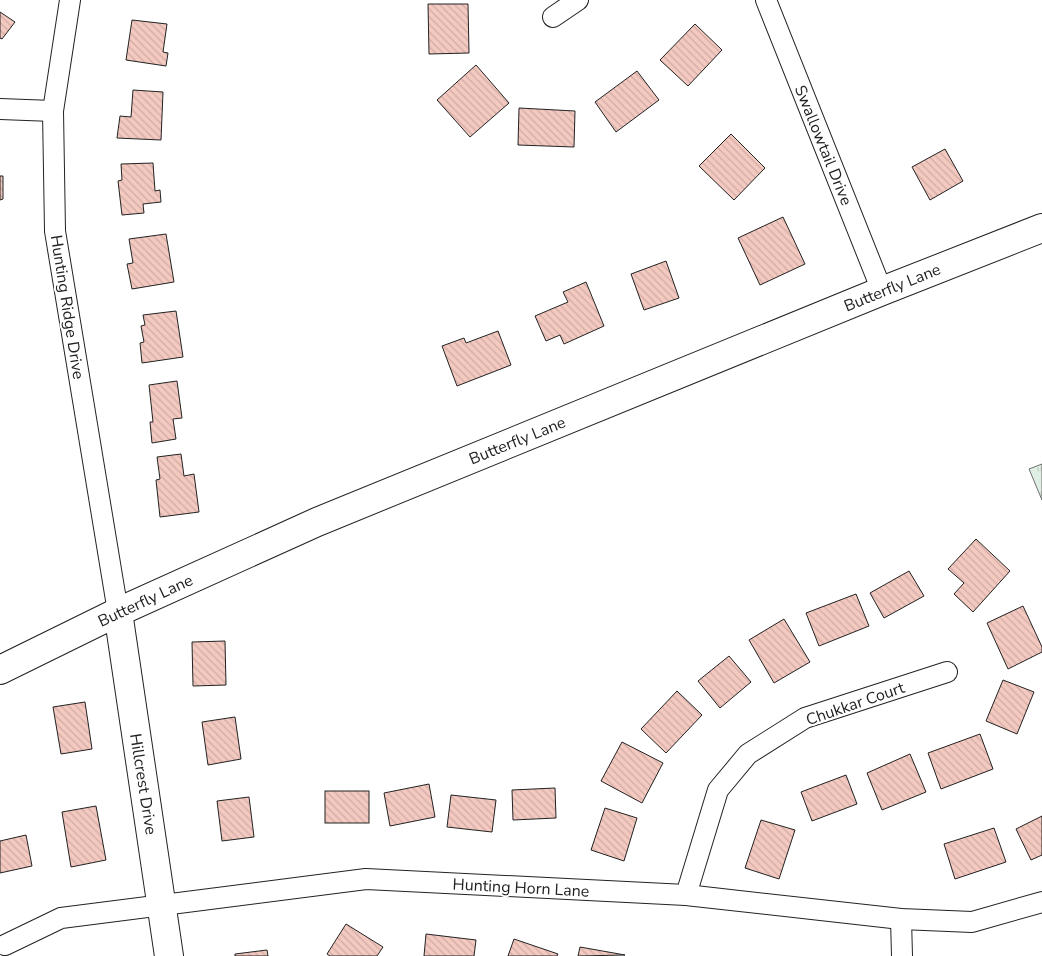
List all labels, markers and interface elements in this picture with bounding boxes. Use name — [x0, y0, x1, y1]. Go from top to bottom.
street label: Swallowtail Drive — [789, 82, 857, 209]
street label: Hunting Ridge Drive — [45, 233, 89, 381]
street label: Butterfly Lane — [841, 259, 944, 317]
street label: Butterfly Lane — [466, 412, 569, 470]
street label: Butterfly Lane — [94, 569, 196, 633]
street label: Chukkar Court — [803, 677, 908, 731]
street label: Hillcrest Drive — [124, 732, 162, 836]
street label: Hunting Horn Lane — [452, 873, 590, 903]

